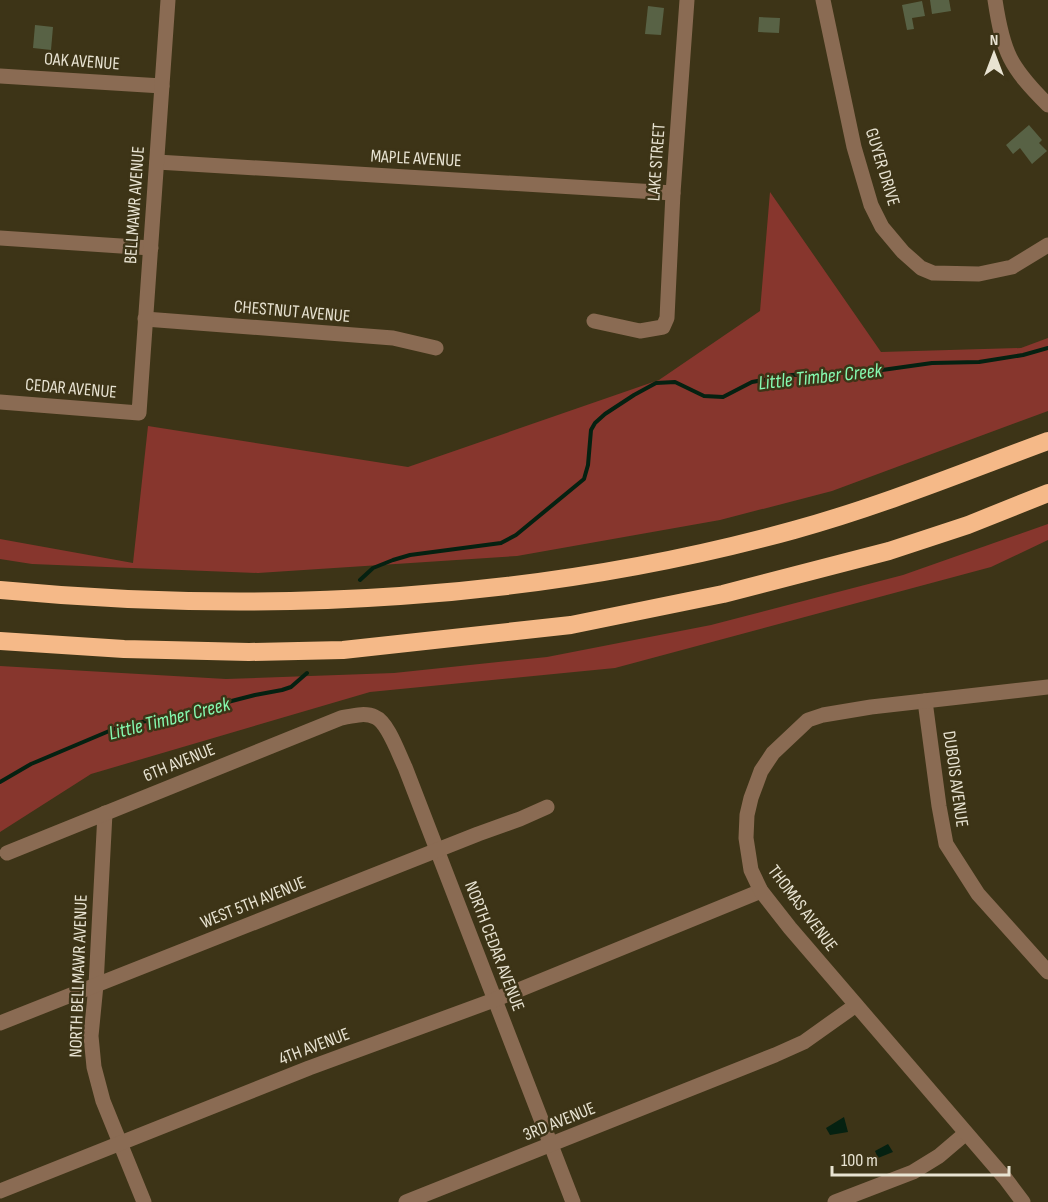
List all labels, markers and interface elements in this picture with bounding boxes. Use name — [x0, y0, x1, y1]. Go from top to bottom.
north arrow — [964, 24, 1024, 84]
text: N — [990, 31, 998, 50]
street label: OAK AVENUE — [43, 48, 120, 75]
street label: LAKE STREET — [643, 122, 670, 202]
street label: GUYER DRIVE — [861, 126, 904, 209]
street label: BELLMAWR AVENUE — [120, 146, 149, 265]
street label: MAPLE AVENUE — [370, 146, 462, 171]
street label: CHESTNUT AVENUE — [233, 296, 351, 327]
water label: Little Timber Creek — [757, 359, 884, 395]
street label: CEDAR AVENUE — [24, 374, 118, 403]
water label: Little Timber Creek — [106, 692, 233, 746]
street label: DUBOIS AVENUE — [938, 730, 973, 829]
street label: 6TH AVENUE — [140, 739, 218, 786]
street label: THOMAS AVENUE — [763, 861, 842, 956]
street label: WEST 5TH AVENUE — [198, 872, 309, 933]
street label: NORTH CEDAR AVENUE — [460, 878, 529, 1014]
street label: NORTH BELLMAWR AVENUE — [65, 894, 92, 1058]
street label: 4TH AVENUE — [276, 1023, 353, 1070]
street label: 3RD AVENUE — [520, 1098, 598, 1145]
scale bar — [832, 1139, 1009, 1177]
text: 100 m — [841, 1150, 878, 1171]

